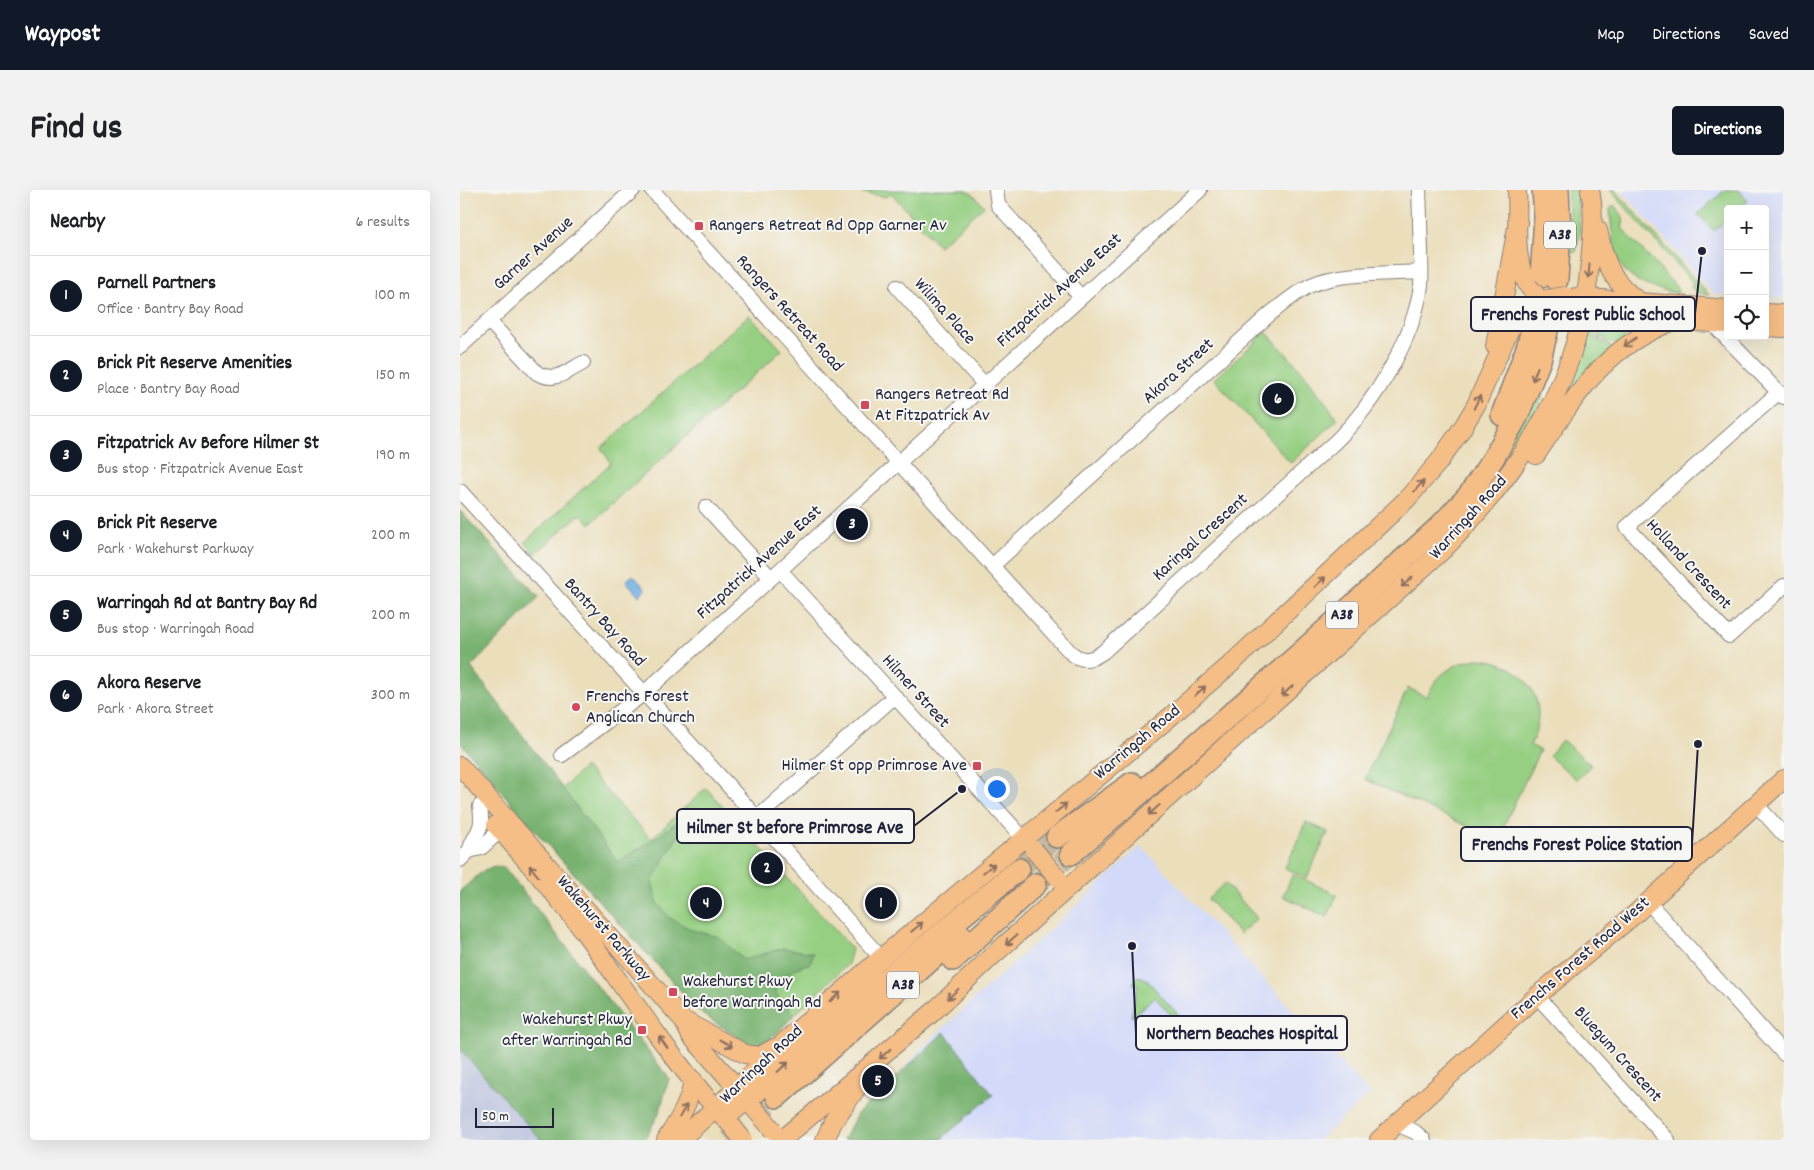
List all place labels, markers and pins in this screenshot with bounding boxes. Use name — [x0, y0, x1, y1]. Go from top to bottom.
place label: Rangers Retreat Rd Opp Garner Av — [709, 214, 947, 239]
marker: Rangers Retreat Rd Opp Garner Av — [693, 220, 705, 232]
callout: Frenchs Forest Public School — [1471, 297, 1695, 331]
pin: 6 — [1262, 380, 1294, 418]
place label: Rangers Retreat Rd At Fitzpatrick Av — [875, 383, 1009, 429]
marker: Rangers Retreat Rd At Fitzpatrick Av — [859, 399, 871, 411]
pin: 3 — [836, 505, 868, 543]
place label: Frenchs Forest Anglican Church — [586, 685, 695, 731]
marker: Frenchs Forest Anglican Church — [570, 701, 582, 713]
place label: Hilmer St opp Primrose Ave — [782, 754, 967, 779]
marker: Hilmer St opp Primrose Ave — [971, 760, 983, 772]
callout: Hilmer St before Primrose Ave — [677, 809, 914, 843]
callout: Frenchs Forest Police Station — [1461, 827, 1692, 861]
pin: 2 — [751, 849, 783, 887]
pin: 4 — [690, 884, 722, 922]
pin: 1 — [865, 884, 897, 922]
place label: Wakehurst Pkwy before Warringah Rd — [683, 970, 821, 1016]
marker: Wakehurst Pkwy before Warringah Rd — [667, 986, 679, 998]
place label: Wakehurst Pkwy after Warringah Rd — [502, 1008, 633, 1054]
callout: Northern Beaches Hospital — [1136, 1016, 1347, 1050]
marker: Wakehurst Pkwy after Warringah Rd — [636, 1024, 648, 1036]
pin: 5 — [862, 1062, 894, 1100]

